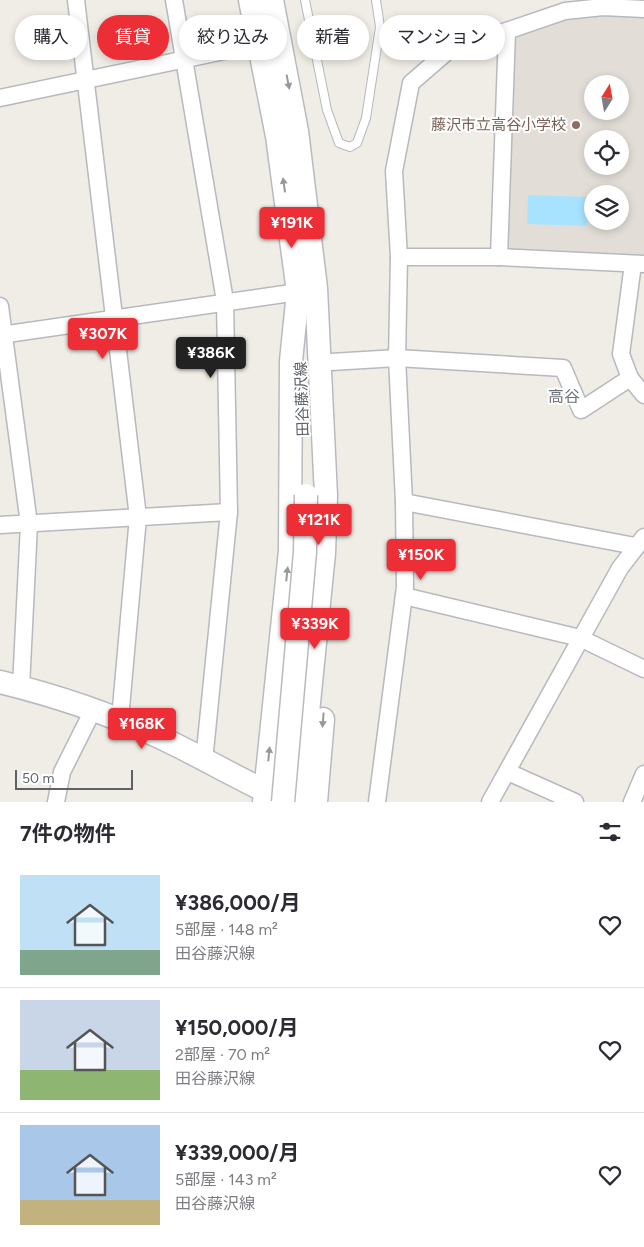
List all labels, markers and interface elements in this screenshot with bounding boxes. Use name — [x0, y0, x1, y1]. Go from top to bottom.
chip: 購入 — [15, 15, 87, 60]
chip: 賃貸 — [97, 15, 169, 60]
chip: 絞り込み — [179, 15, 287, 60]
chip: 新着 — [297, 15, 369, 60]
chip: マンション — [379, 15, 505, 60]
one-way arrow — [284, 75, 292, 91]
north arrow — [584, 75, 629, 120]
map controls — [584, 75, 629, 230]
place label: 藤沢市立高谷小学校 — [431, 116, 566, 134]
marker: 藤沢市立高谷小学校 — [570, 119, 582, 131]
button: locate — [584, 130, 629, 175]
one-way arrow — [279, 177, 287, 193]
button: layers — [584, 185, 629, 230]
pin: ¥191K — [257, 206, 327, 249]
text: ¥191K — [271, 213, 313, 232]
pin: ¥307K — [68, 318, 138, 360]
text: ¥307K — [79, 324, 127, 343]
pin: ¥386K — [176, 336, 246, 379]
text: ¥386K — [187, 343, 235, 362]
street label: 田谷藤沢線 — [292, 361, 312, 437]
district label: 高谷 — [548, 387, 580, 406]
pin: ¥121K — [284, 504, 354, 546]
text: ¥121K — [298, 510, 340, 529]
pin: ¥150K — [386, 538, 456, 581]
text: ¥150K — [398, 545, 444, 564]
one-way arrow — [284, 566, 292, 582]
pin: ¥339K — [280, 608, 350, 650]
text: ¥339K — [291, 614, 339, 633]
pin: ¥168K — [107, 708, 177, 750]
one-way arrow — [319, 712, 327, 728]
text: ¥168K — [119, 714, 165, 733]
one-way arrow — [266, 745, 274, 761]
scale bar — [15, 767, 132, 790]
text: 50 m — [22, 770, 54, 787]
icon: filters — [596, 818, 624, 846]
text: 7件の物件 — [20, 821, 116, 846]
text: ¥386,000/月 — [175, 890, 301, 915]
icon: home — [60, 895, 120, 955]
icon: heart — [596, 911, 624, 939]
text: 5部屋 · 148 m² — [175, 920, 278, 939]
text: 田谷藤沢線 — [175, 944, 255, 963]
text: ¥150,000/月 — [175, 1015, 298, 1040]
icon: home — [60, 1020, 120, 1080]
icon: heart — [596, 1036, 624, 1064]
text: 2部屋 · 70 m² — [175, 1045, 270, 1064]
text: 田谷藤沢線 — [175, 1069, 255, 1088]
text: ¥339,000/月 — [175, 1140, 299, 1165]
icon: home — [60, 1145, 120, 1205]
icon: heart — [596, 1161, 624, 1189]
text: 5部屋 · 143 m² — [175, 1170, 277, 1189]
text: 田谷藤沢線 — [175, 1194, 255, 1213]

